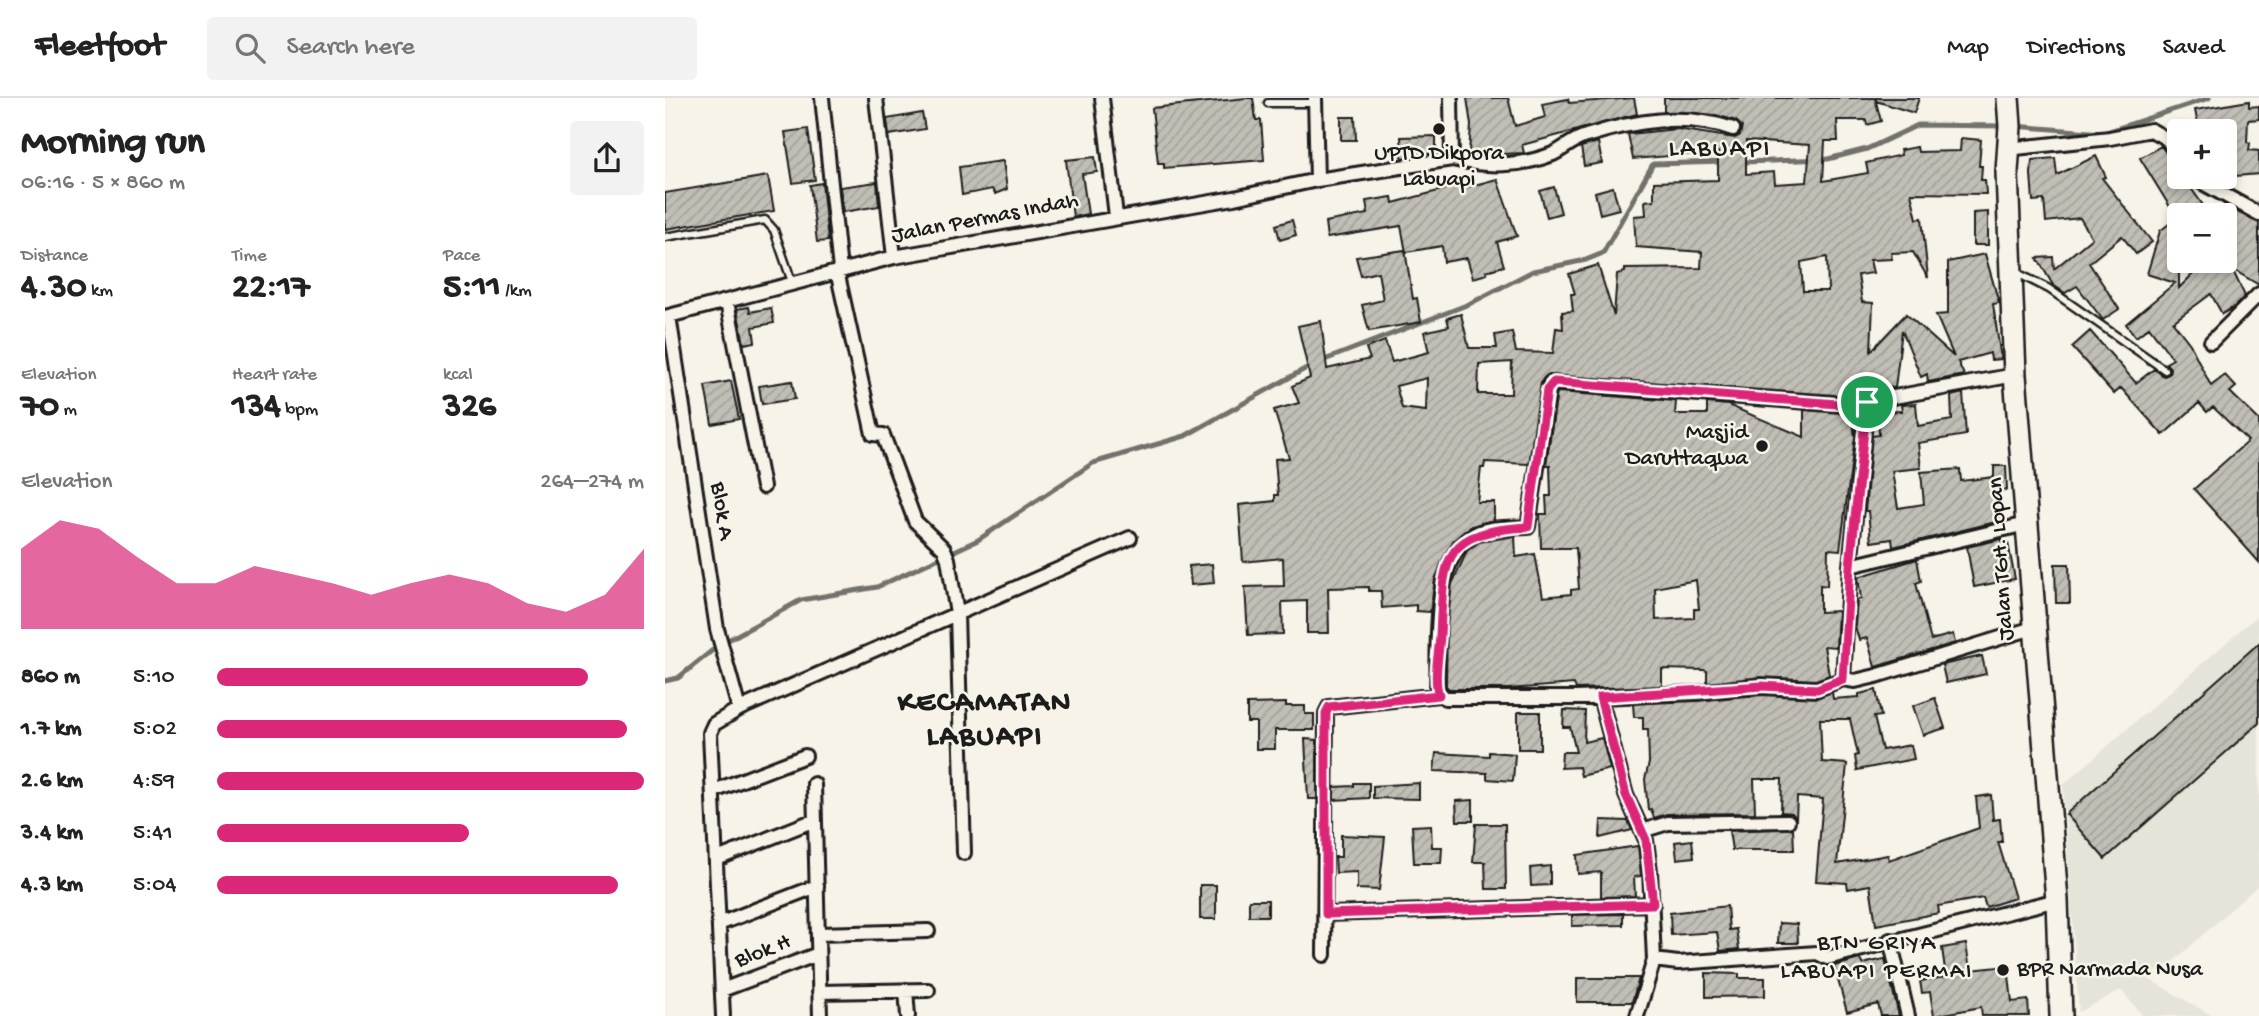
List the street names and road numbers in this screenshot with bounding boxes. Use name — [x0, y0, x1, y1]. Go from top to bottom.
street label: Jalan Permas Indah — [889, 188, 1081, 250]
street label: Jalan TGH. Lopan — [1983, 476, 2021, 642]
street label: Blok A — [703, 479, 739, 543]
street label: Blok H — [730, 929, 796, 975]

